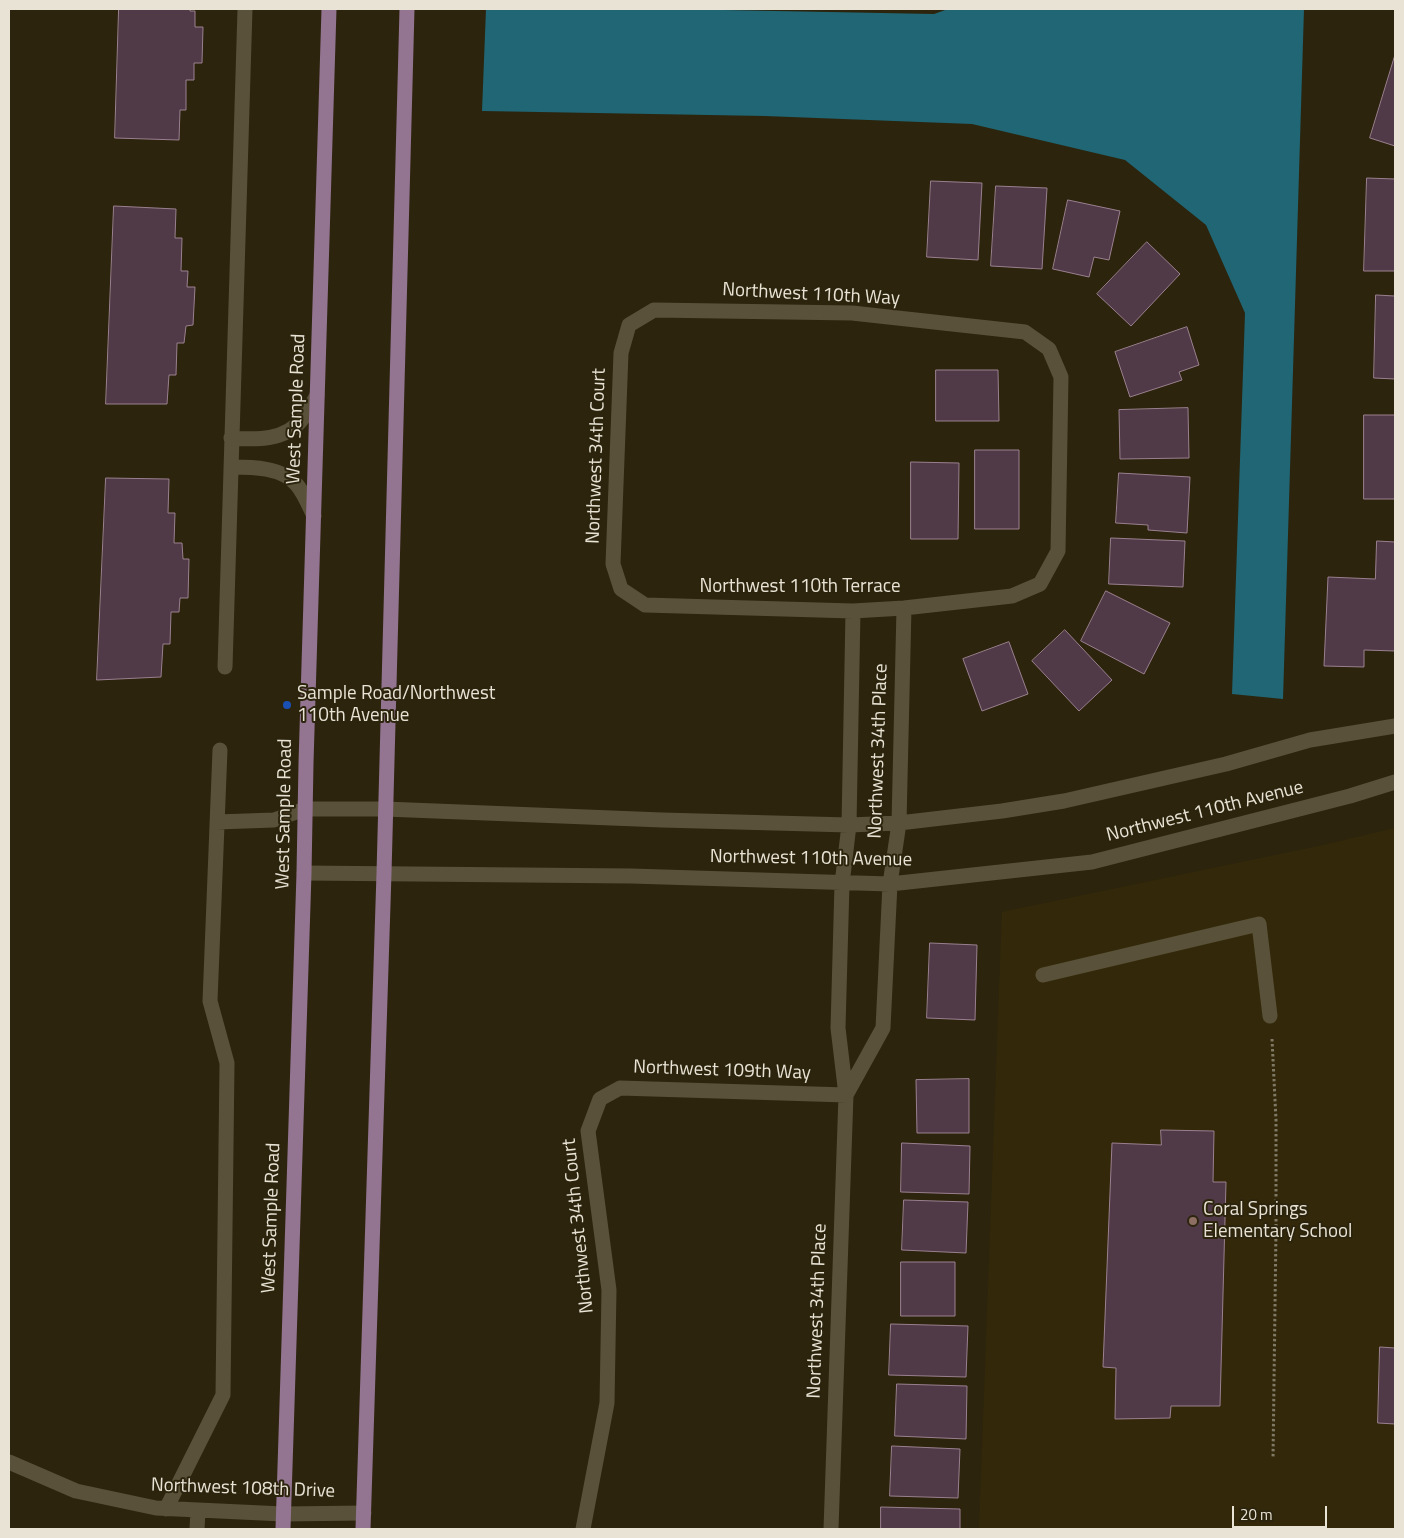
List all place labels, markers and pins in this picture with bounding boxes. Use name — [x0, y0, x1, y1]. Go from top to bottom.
place label: Sample Road/Northwest 110th Avenue — [297, 683, 495, 727]
marker: Sample Road/Northwest 110th Avenue — [281, 699, 293, 711]
place label: Coral Springs Elementary School — [1203, 1199, 1352, 1243]
marker: Coral Springs Elementary School — [1187, 1215, 1199, 1227]

